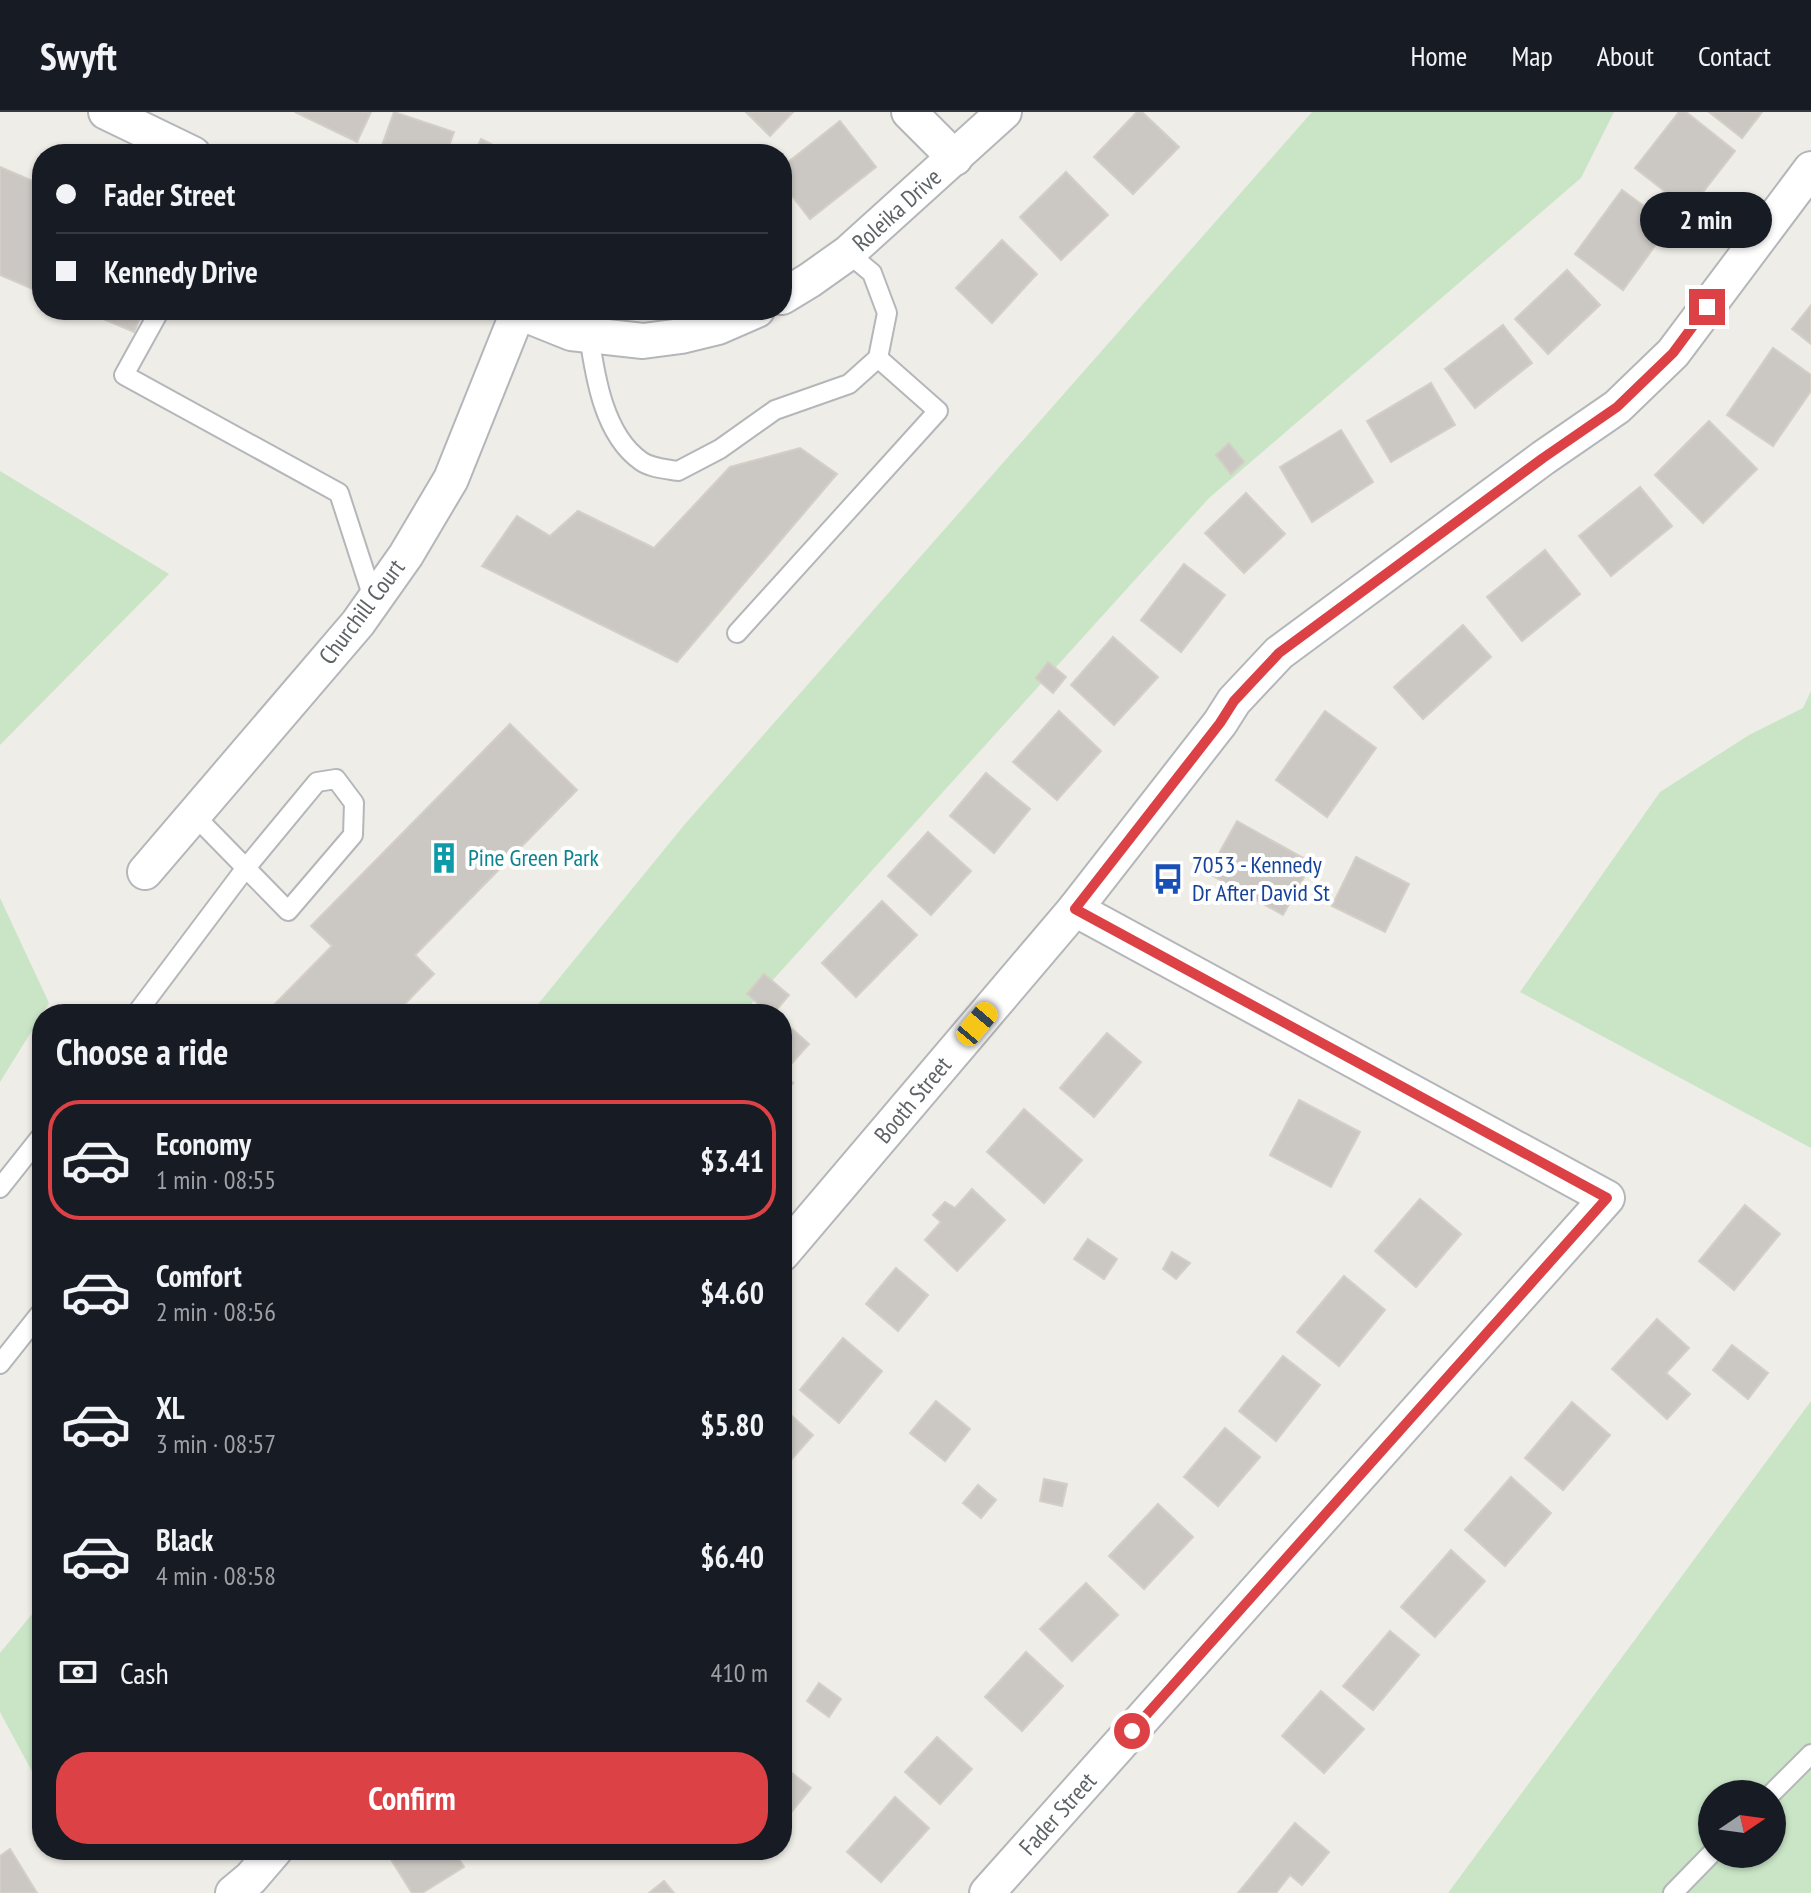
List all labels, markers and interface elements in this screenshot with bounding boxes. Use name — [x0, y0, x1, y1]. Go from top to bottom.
text: Swyft — [40, 31, 117, 80]
text: Home — [1411, 37, 1467, 74]
text: Map — [1511, 37, 1553, 74]
text: About — [1597, 37, 1654, 74]
text: Contact — [1698, 37, 1771, 74]
street label: Roleika Drive — [846, 162, 948, 258]
text: Fader Street — [104, 175, 235, 214]
callout: 2 min — [1641, 191, 1773, 247]
text: 2 min — [1680, 203, 1732, 236]
text: Kennedy Drive — [104, 252, 258, 291]
route end — [1689, 289, 1725, 325]
street label: Churchill Court — [312, 553, 412, 671]
building icon: Pine Green Park — [427, 841, 461, 875]
place label: Pine Green Park — [468, 842, 600, 873]
place label: 7053 - Kennedy Dr After David St — [1192, 849, 1330, 908]
bus stop icon: 7053 - Kennedy Dr After David St — [1151, 862, 1185, 896]
car — [952, 998, 1002, 1050]
text: Choose a ride — [56, 1028, 228, 1075]
street label: Booth Street — [867, 1050, 958, 1149]
icon: car — [60, 1124, 132, 1196]
text: Economy — [156, 1124, 251, 1163]
text: $3.41 — [700, 1141, 764, 1180]
text: 1 min · 08:55 — [156, 1163, 276, 1196]
icon: car — [60, 1256, 132, 1328]
text: Comfort — [156, 1256, 242, 1295]
text: $4.60 — [700, 1273, 764, 1312]
text: 2 min · 08:56 — [156, 1295, 276, 1328]
icon: car — [60, 1388, 132, 1460]
text: XL — [156, 1388, 185, 1427]
text: $5.80 — [700, 1405, 764, 1444]
text: 3 min · 08:57 — [156, 1427, 276, 1460]
icon: car — [60, 1520, 132, 1592]
text: Black — [156, 1520, 213, 1559]
text: $6.40 — [700, 1537, 764, 1576]
text: 4 min · 08:58 — [156, 1559, 276, 1592]
icon: cash — [56, 1650, 100, 1694]
text: Cash — [120, 1653, 169, 1692]
text: 410 m — [710, 1656, 768, 1689]
route start — [1114, 1713, 1150, 1749]
button: Confirm — [56, 1752, 768, 1844]
street label: Fader Street — [1012, 1765, 1103, 1862]
north arrow — [1698, 1780, 1786, 1868]
map controls — [1698, 1780, 1786, 1868]

